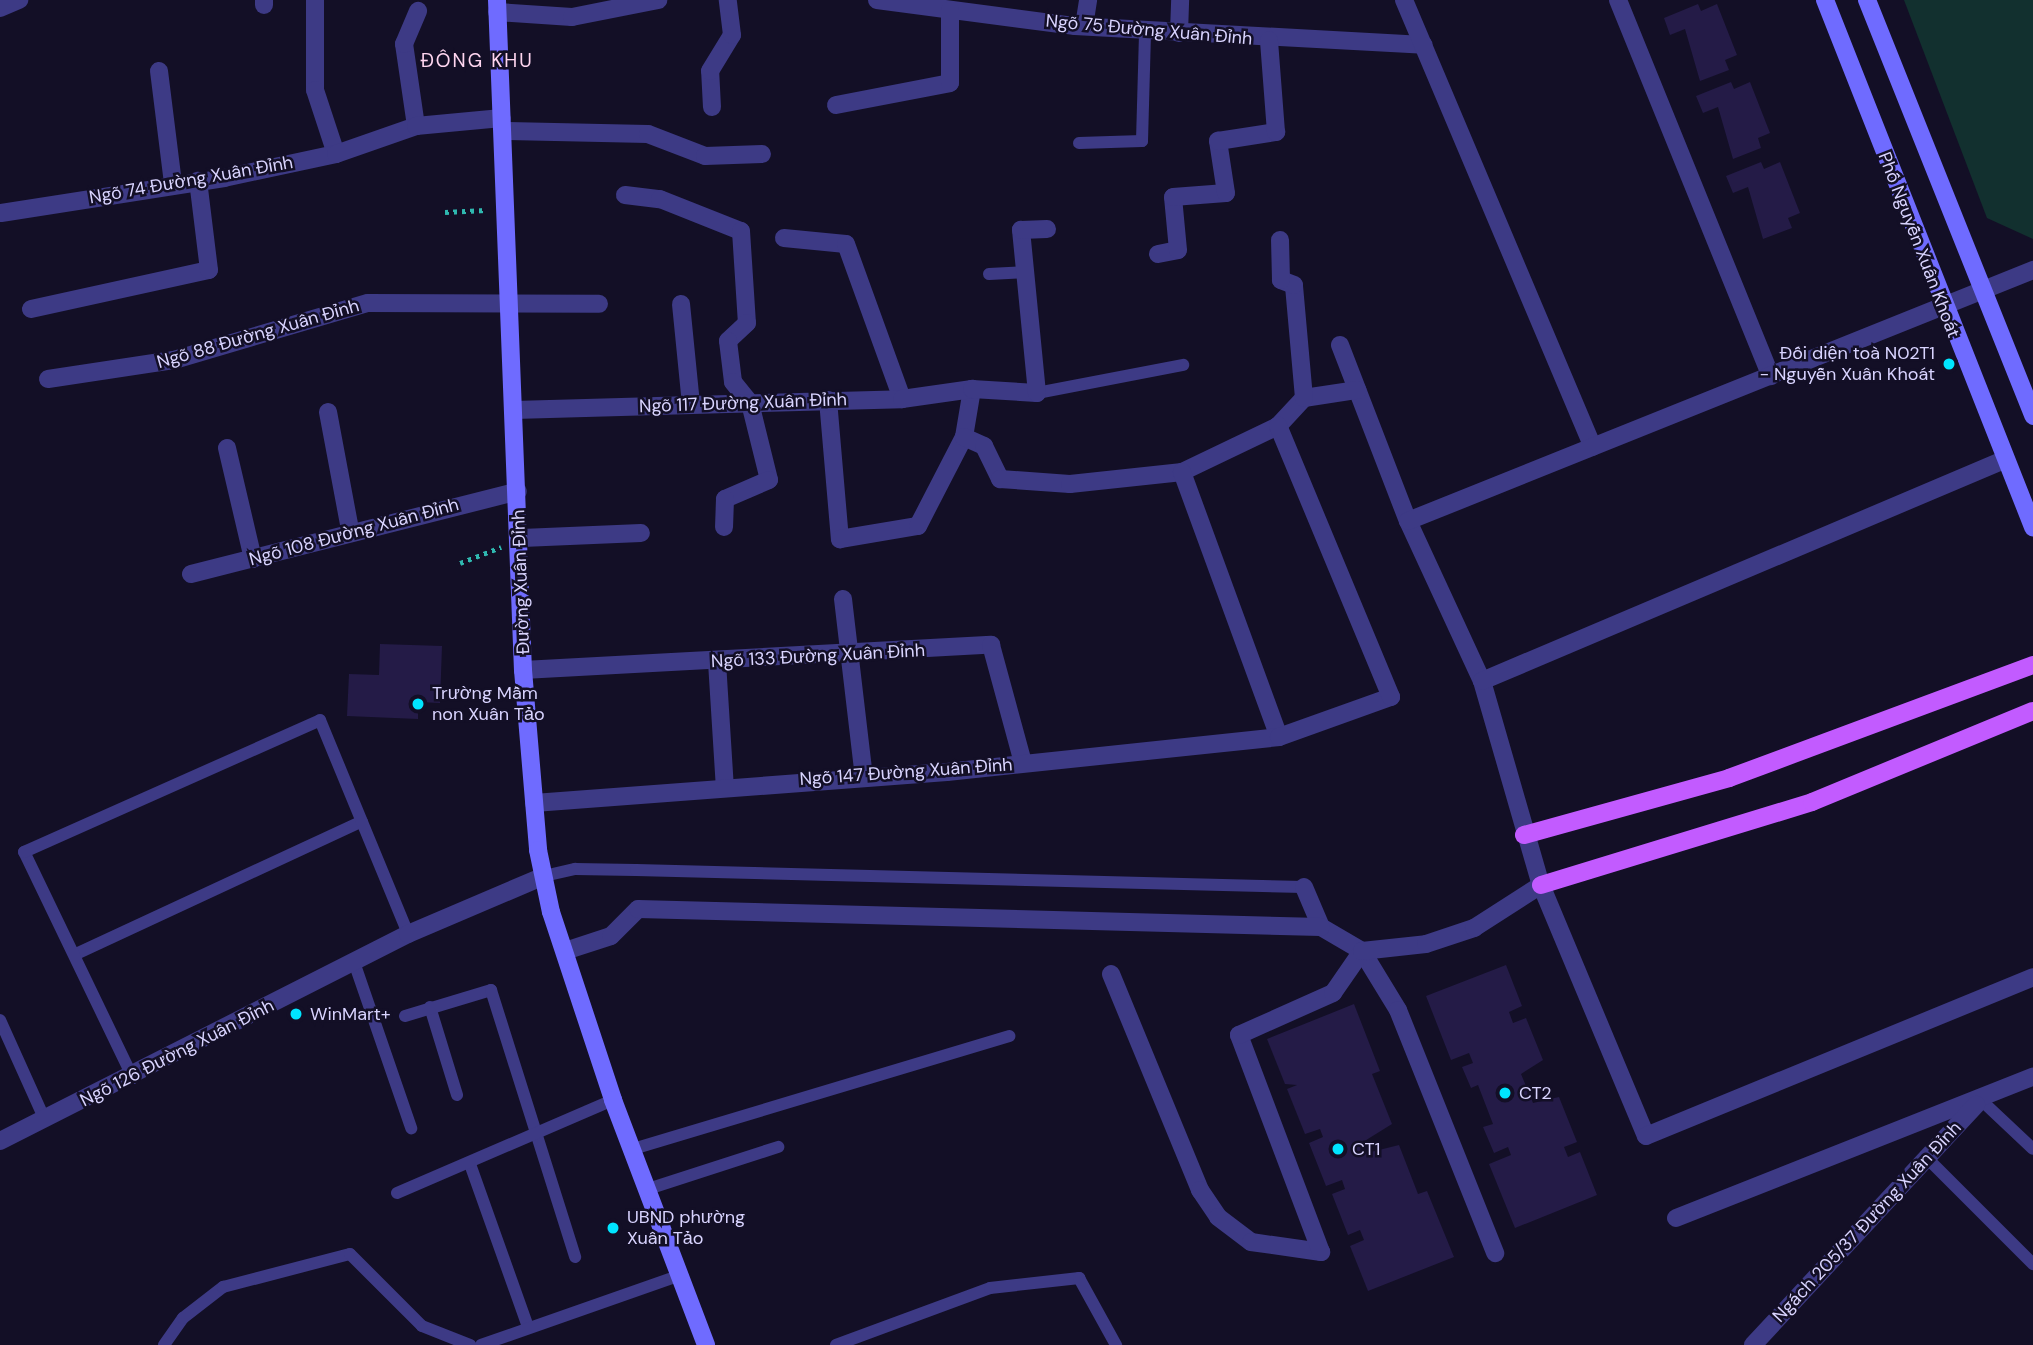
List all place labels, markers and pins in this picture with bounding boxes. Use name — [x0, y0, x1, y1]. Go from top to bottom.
place label: Đối diện toà N02T1 - Nguyễn Xuân Khoát — [1759, 343, 1935, 386]
marker: Đối diện toà N02T1 - Nguyễn Xuân Khoát — [1941, 356, 1957, 372]
place label: Trường Mầm non Xuân Tảo — [432, 683, 545, 726]
marker: Trường Mầm non Xuân Tảo — [410, 696, 426, 712]
place label: WinMart+ — [310, 1003, 391, 1025]
marker: WinMart+ — [288, 1006, 304, 1022]
place label: CT2 — [1519, 1082, 1552, 1104]
marker: CT2 — [1497, 1085, 1513, 1101]
place label: CT1 — [1352, 1138, 1380, 1160]
marker: CT1 — [1330, 1141, 1346, 1157]
place label: UBND phường Xuân Tảo — [627, 1207, 745, 1250]
marker: UBND phường Xuân Tảo — [605, 1220, 621, 1236]

